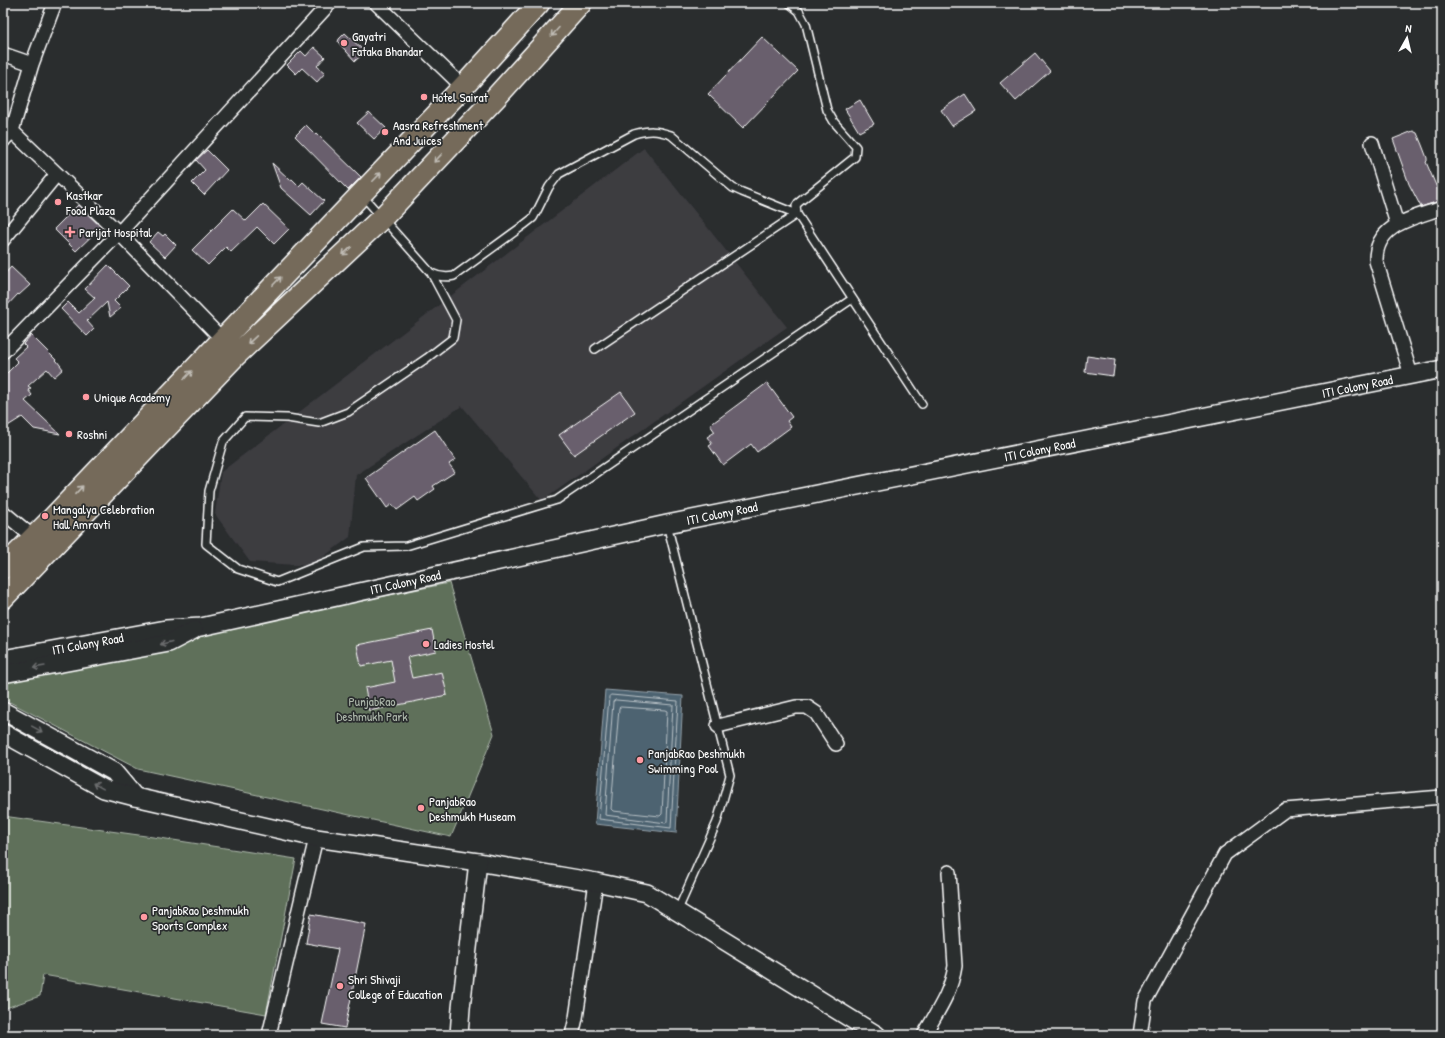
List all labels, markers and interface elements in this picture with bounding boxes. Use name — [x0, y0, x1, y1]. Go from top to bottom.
north arrow — [1387, 18, 1427, 58]
text: N — [1405, 21, 1412, 35]
place label: Gayatri Fataka Bhandar — [351, 27, 423, 60]
one-way arrow — [550, 27, 560, 37]
marker: Gayatri Fataka Bhandar — [339, 38, 349, 48]
place label: Hotel Sairat — [432, 88, 488, 106]
marker: Hotel Sairat — [419, 92, 429, 102]
place label: Aasra Refreshment And Juices — [393, 116, 484, 149]
marker: Aasra Refreshment And Juices — [380, 127, 390, 137]
one-way arrow — [434, 153, 443, 163]
one-way arrow — [372, 172, 382, 182]
place label: Kastkar Food Plaza — [65, 186, 115, 219]
marker: Kastkar Food Plaza — [53, 197, 63, 207]
place label: Parijat Hospital — [79, 223, 152, 241]
marker: Parijat Hospital — [64, 226, 76, 238]
one-way arrow — [342, 246, 352, 256]
one-way arrow — [272, 276, 282, 286]
one-way arrow — [247, 335, 257, 345]
one-way arrow — [183, 370, 192, 380]
street label: ITI Colony Road — [1320, 370, 1394, 402]
place label: Unique Academy — [94, 388, 171, 406]
marker: Unique Academy — [81, 392, 91, 402]
place label: Roshni — [77, 425, 107, 443]
marker: Roshni — [64, 429, 74, 439]
street label: ITI Colony Road — [1002, 434, 1077, 465]
one-way arrow — [74, 485, 84, 495]
street label: ITI Colony Road — [685, 497, 759, 529]
place label: Mangalya Celebration Hall Amravti — [53, 500, 155, 533]
marker: Mangalya Celebration Hall Amravti — [40, 511, 50, 521]
street label: ITI Colony Road — [368, 565, 442, 598]
street label: ITI Colony Road — [51, 628, 125, 659]
place label: Ladies Hostel — [434, 635, 495, 653]
marker: Ladies Hostel — [421, 639, 431, 649]
one-way arrow — [160, 640, 173, 647]
one-way arrow — [33, 663, 46, 671]
park label: PunjabRao Deshmukh Park — [336, 692, 408, 725]
one-way arrow — [31, 726, 43, 734]
place label: PanjabRao Deshmukh Swimming Pool — [648, 744, 745, 777]
marker: PanjabRao Deshmukh Swimming Pool — [635, 755, 645, 765]
one-way arrow — [92, 781, 104, 789]
place label: PanjabRao Deshmukh Museam — [429, 792, 516, 825]
marker: PanjabRao Deshmukh Museam — [416, 803, 426, 813]
place label: PanjabRao Deshmukh Sports Complex — [152, 901, 249, 934]
marker: PanjabRao Deshmukh Sports Complex — [139, 912, 149, 922]
place label: Shri Shivaji College of Education — [348, 970, 443, 1003]
marker: Shri Shivaji College of Education — [335, 981, 345, 991]

